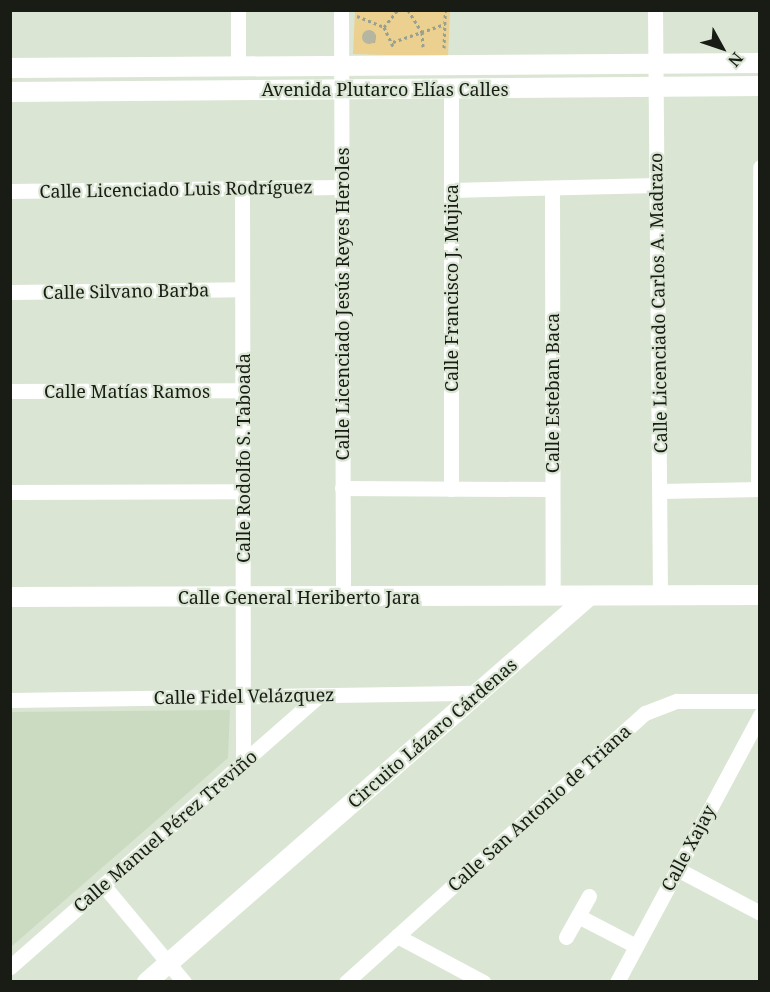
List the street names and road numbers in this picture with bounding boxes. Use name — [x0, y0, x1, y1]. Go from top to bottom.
street label: Avenida Plutarco Elías Calles — [261, 78, 509, 100]
street label: Calle Licenciado Jesús Reyes Heroles — [331, 147, 353, 461]
street label: Calle Licenciado Carlos A. Madrazo — [645, 152, 671, 454]
street label: Calle Licenciado Luis Rodríguez — [39, 176, 313, 202]
street label: Calle Francisco J. Mujica — [440, 184, 462, 392]
street label: Calle Silvano Barba — [43, 279, 209, 303]
street label: Calle Esteban Baca — [541, 313, 563, 473]
street label: Calle Rodolfo S. Taboada — [232, 353, 254, 563]
street label: Calle Matías Ramos — [44, 380, 210, 402]
street label: Calle General Heriberto Jara — [178, 586, 420, 608]
street label: Circuito Lázaro Cárdenas — [343, 654, 521, 812]
street label: Calle Fidel Velázquez — [153, 684, 335, 708]
street label: Calle San Antonio de Triana — [443, 720, 635, 896]
street label: Calle Manuel Pérez Treviño — [69, 745, 261, 917]
street label: Calle Xajay — [656, 801, 720, 895]

